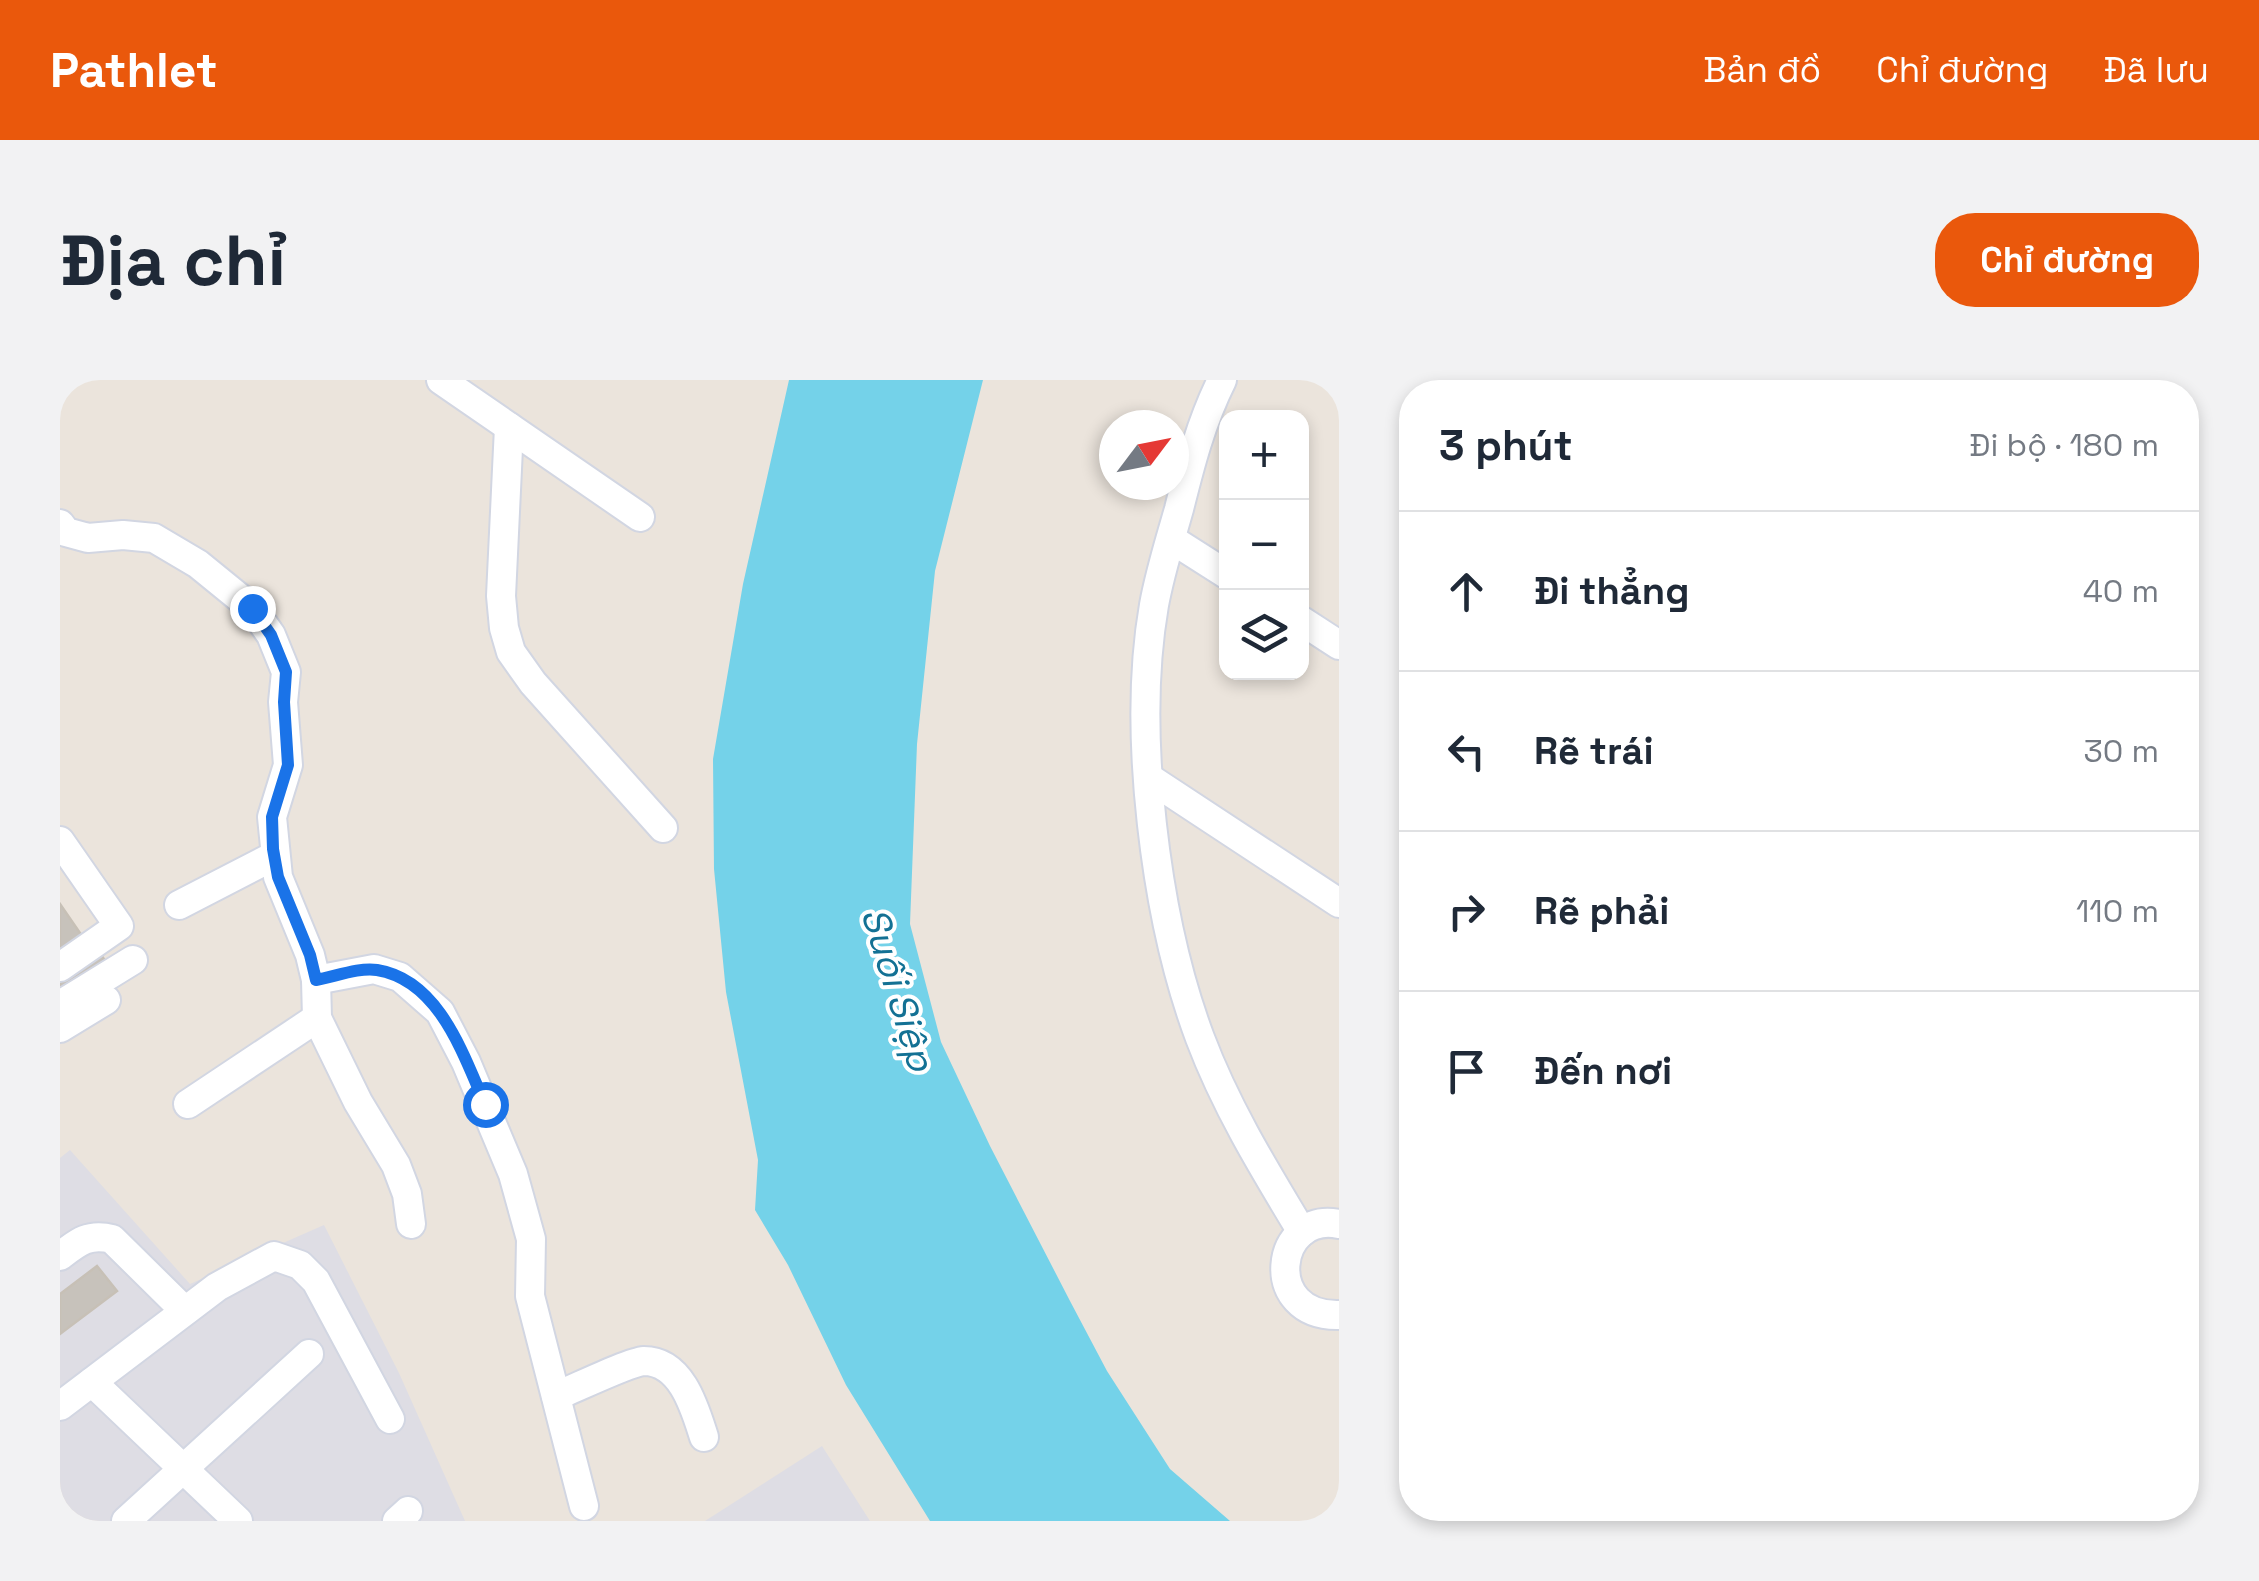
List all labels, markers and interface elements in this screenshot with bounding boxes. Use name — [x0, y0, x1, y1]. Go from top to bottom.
text: Pathlet — [50, 40, 218, 101]
text: Bản đồ — [1703, 48, 1821, 92]
text: Chỉ đường — [1876, 48, 2049, 92]
text: Đã lưu — [2104, 48, 2209, 92]
button: Chỉ đường — [1935, 213, 2199, 307]
text: Địa chỉ — [60, 216, 286, 305]
north arrow — [1099, 410, 1189, 500]
map controls — [1219, 410, 1309, 680]
button: + — [1219, 410, 1309, 500]
text: 3 phút — [1439, 419, 1573, 472]
text: Đi bộ · 180 m — [1969, 425, 2159, 465]
button: − — [1219, 500, 1309, 590]
icon: ahead — [1439, 564, 1494, 619]
text: Đi thẳng — [1534, 567, 1689, 615]
text: 40 m — [2083, 571, 2159, 611]
route end — [230, 586, 276, 632]
button: layers — [1219, 590, 1309, 680]
icon: left — [1439, 724, 1494, 779]
text: Rẽ trái — [1534, 727, 1654, 775]
text: 30 m — [2083, 731, 2159, 771]
icon: right — [1439, 884, 1494, 939]
text: Rẽ phải — [1534, 887, 1669, 935]
text: 110 m — [2076, 891, 2159, 931]
water label: Suối Siệp — [850, 901, 946, 1078]
icon: arrive — [1439, 1044, 1494, 1099]
text: Đến nơi — [1534, 1047, 1672, 1095]
route start — [463, 1082, 509, 1128]

